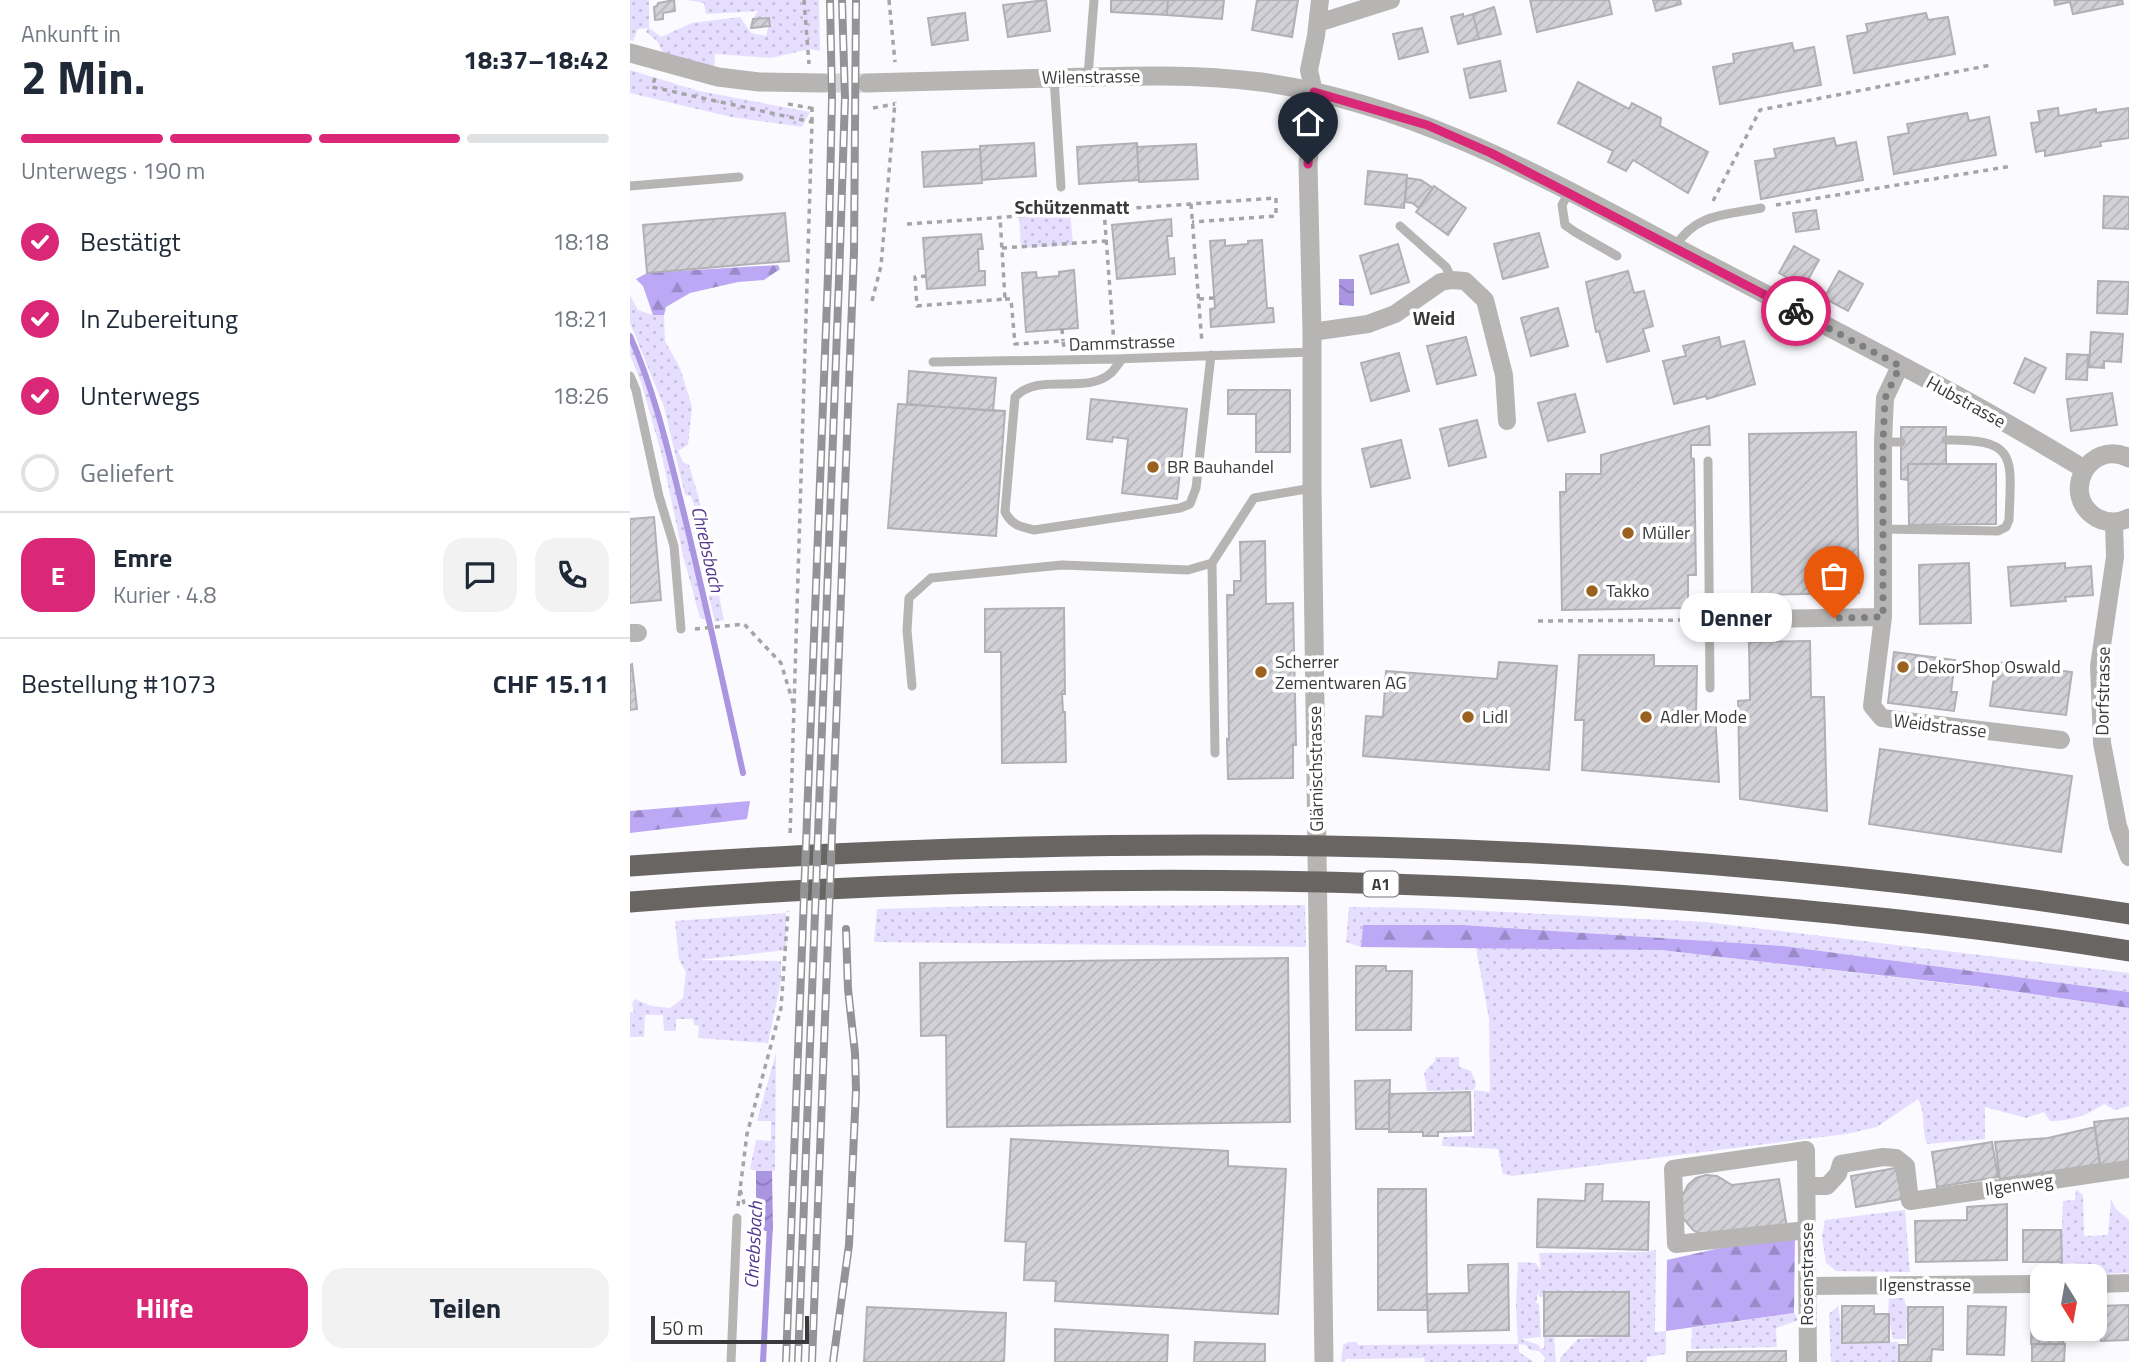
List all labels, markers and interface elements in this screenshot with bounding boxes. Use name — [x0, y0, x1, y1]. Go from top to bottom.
text: Ankunft in — [21, 16, 121, 51]
text: 18:37–18:42 — [463, 40, 609, 79]
text: 2 Min. — [21, 42, 145, 112]
street label: Wilenstrasse — [1041, 62, 1141, 91]
pin — [1278, 92, 1338, 164]
icon: home — [1289, 103, 1327, 141]
text: Unterwegs · 190 m — [21, 153, 205, 188]
district label: Schützenmatt — [1014, 192, 1130, 221]
text: Bestätigt — [80, 222, 181, 261]
icon: check — [21, 223, 59, 261]
text: 18:18 — [552, 224, 609, 259]
courier — [1761, 276, 1831, 346]
icon: bike — [1777, 292, 1815, 330]
text: In Zubereitung — [80, 299, 238, 338]
icon: check — [21, 300, 59, 338]
text: 18:21 — [552, 301, 609, 336]
district label: Weid — [1413, 303, 1455, 332]
street label: Dammstrasse — [1068, 327, 1176, 358]
street label: Hubstrasse — [1922, 369, 2011, 434]
text: Unterwegs — [80, 376, 200, 415]
icon: check — [21, 377, 59, 415]
text: 18:26 — [552, 378, 609, 413]
text: Geliefert — [80, 453, 174, 492]
place label: BR Bauhandel — [1167, 453, 1274, 480]
marker: BR Bauhandel — [1145, 459, 1161, 475]
water label: Chrebsbach — [685, 503, 733, 595]
place label: Müller — [1642, 519, 1690, 546]
marker: Müller — [1620, 525, 1636, 541]
text: Emre — [113, 538, 172, 577]
button: chat — [443, 538, 517, 612]
button: phone — [535, 538, 609, 612]
pin — [1804, 546, 1864, 618]
text: E — [51, 556, 65, 595]
icon: bag — [1815, 557, 1853, 595]
text: Kurier · 4.8 — [113, 577, 216, 612]
place label: Takko — [1606, 577, 1649, 604]
marker: Takko — [1584, 583, 1600, 599]
callout: Denner — [1680, 594, 1792, 642]
text: Denner — [1700, 600, 1772, 635]
street label: Dorfstrasse — [2088, 646, 2117, 736]
place label: Scherrer Zementwaren AG — [1275, 648, 1407, 696]
place label: DekorShop Oswald — [1917, 653, 2061, 680]
marker: DekorShop Oswald — [1895, 659, 1911, 675]
text: Bestellung #1073 — [21, 664, 216, 703]
text: CHF 15.11 — [493, 664, 609, 703]
marker: Scherrer Zementwaren AG — [1253, 664, 1269, 680]
place label: Lidl — [1482, 703, 1508, 730]
place label: Adler Mode — [1660, 703, 1747, 730]
street label: Glärnischstrasse — [1301, 706, 1330, 832]
street label: Weidstrasse — [1892, 706, 1988, 745]
marker: Lidl — [1460, 709, 1476, 725]
marker: Adler Mode — [1638, 709, 1654, 725]
road number: A1 — [1364, 872, 1398, 897]
street label: Ilgenweg — [1983, 1166, 2055, 1203]
water label: Chrebsbach — [736, 1200, 769, 1289]
street label: Rosenstrasse — [1793, 1222, 1820, 1326]
north arrow — [2030, 1264, 2107, 1340]
map controls — [2030, 1264, 2107, 1341]
button: Hilfe — [21, 1268, 308, 1348]
button: Teilen — [322, 1268, 609, 1348]
street label: Ilgenstrasse — [1879, 1271, 1971, 1298]
scale bar — [651, 1313, 808, 1345]
text: 50 m — [662, 1313, 703, 1342]

